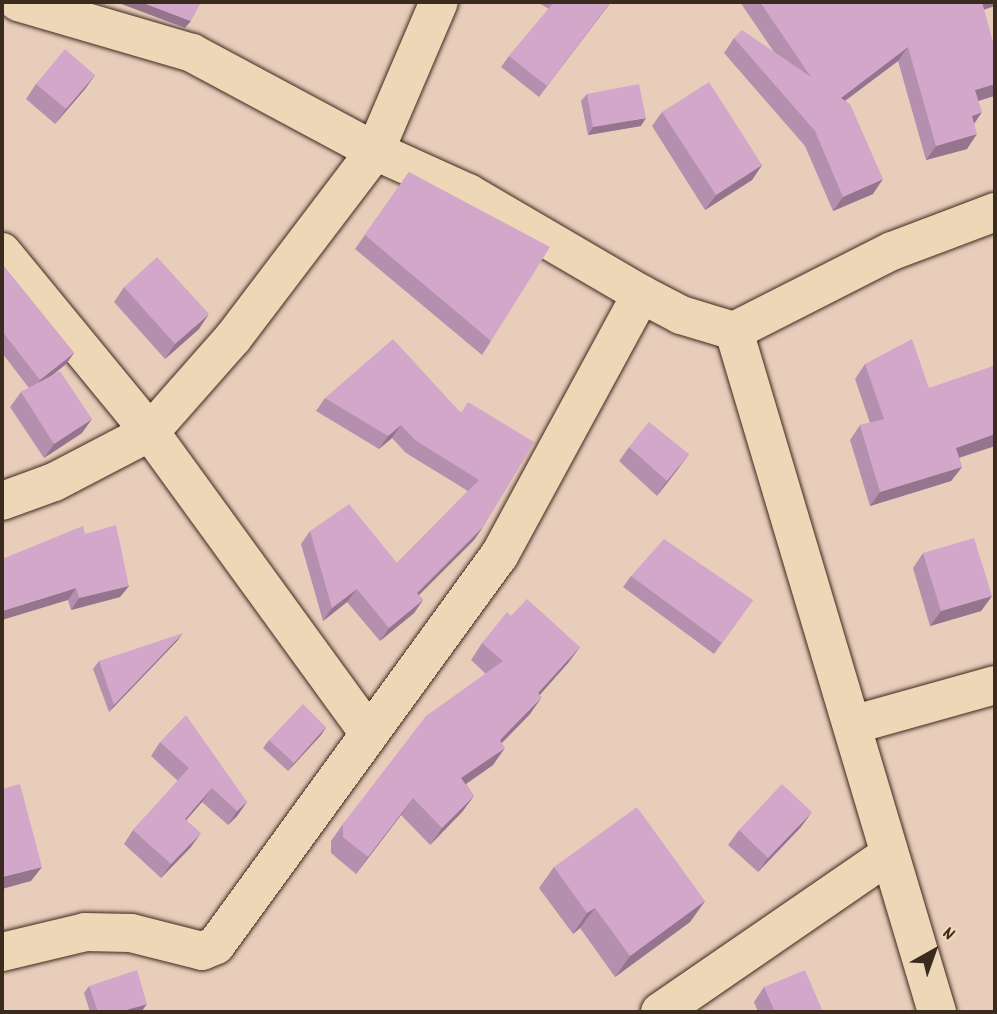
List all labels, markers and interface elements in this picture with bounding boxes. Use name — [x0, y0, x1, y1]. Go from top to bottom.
north arrow — [899, 916, 969, 986]
text: N — [936, 921, 960, 948]

